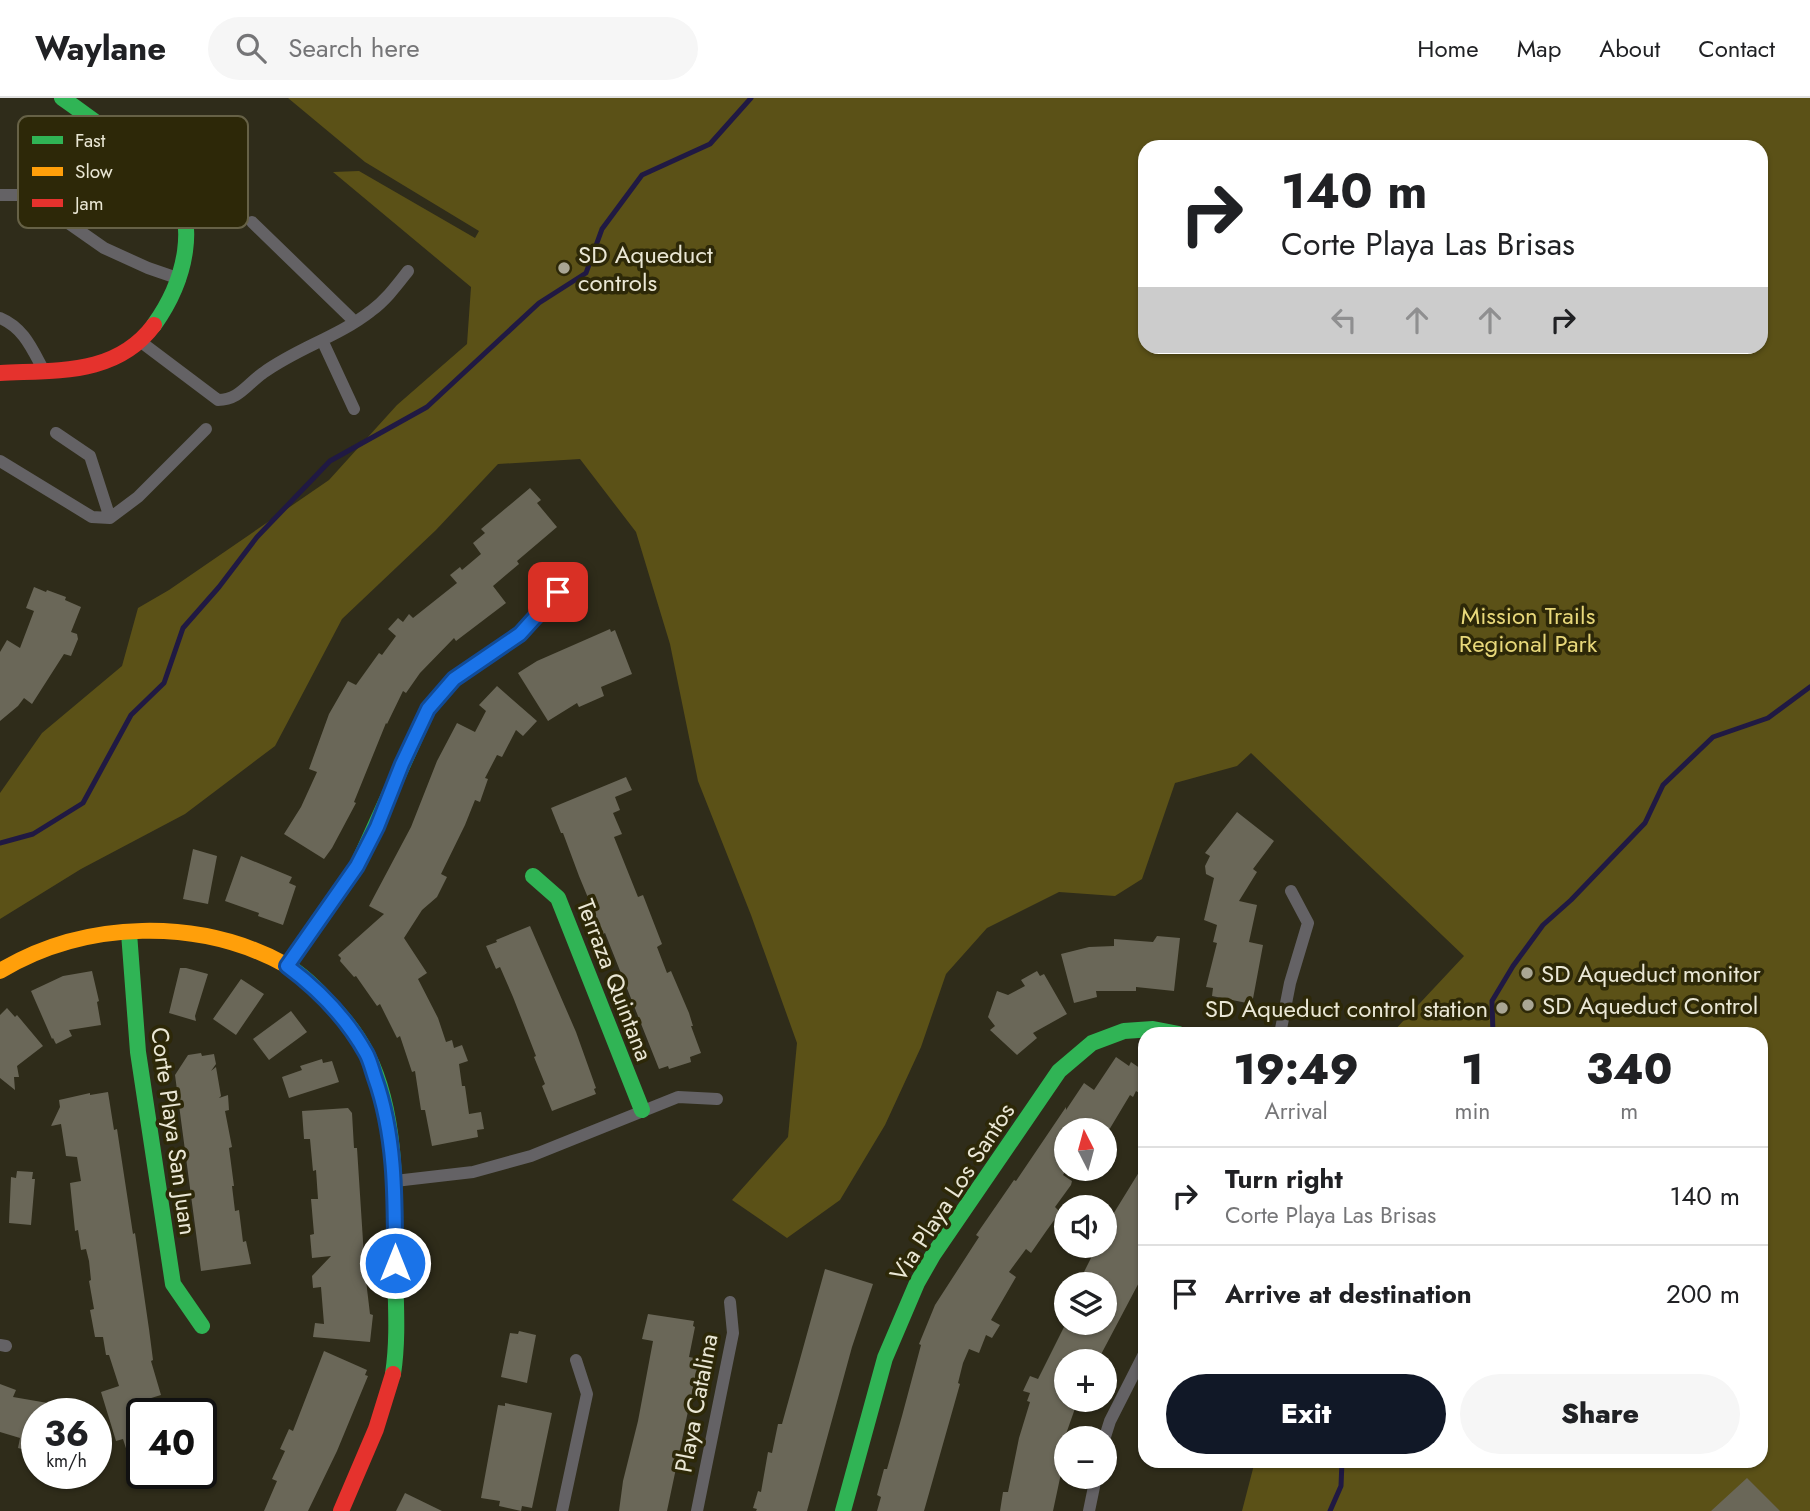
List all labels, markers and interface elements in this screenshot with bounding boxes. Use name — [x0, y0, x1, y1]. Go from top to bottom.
search box — [208, 17, 698, 80]
text: Waylane — [35, 25, 166, 72]
icon: search — [232, 29, 270, 67]
text: Search here — [288, 29, 420, 67]
text: Home — [1417, 31, 1479, 66]
text: Map — [1517, 31, 1561, 66]
text: About — [1599, 31, 1660, 66]
text: Contact — [1698, 31, 1775, 66]
legend — [18, 116, 248, 228]
text: Fast — [75, 127, 106, 154]
text: 140 m — [1281, 156, 1427, 226]
text: Slow — [75, 158, 113, 185]
icon: right — [1166, 168, 1257, 259]
text: Jam — [72, 190, 104, 217]
text: Corte Playa Las Brisas — [1281, 221, 1575, 267]
place label: SD Aqueduct controls — [578, 237, 713, 300]
marker: SD Aqueduct controls — [556, 260, 572, 276]
icon: left — [1325, 301, 1363, 339]
icon: ahead — [1398, 301, 1436, 339]
icon: ahead — [1471, 301, 1509, 339]
icon: right — [1544, 301, 1582, 339]
pin — [528, 562, 588, 622]
icon: arrive — [539, 573, 577, 611]
park label: Mission Trails Regional Park — [1459, 598, 1598, 661]
street label: Terraza Quintana — [568, 894, 662, 1066]
place label: SD Aqueduct monitor — [1541, 956, 1761, 991]
marker: SD Aqueduct monitor — [1519, 965, 1535, 981]
place label: SD Aqueduct Control — [1542, 988, 1758, 1023]
place label: SD Aqueduct control station — [1205, 991, 1488, 1026]
marker: SD Aqueduct Control — [1520, 997, 1536, 1013]
marker: SD Aqueduct control station — [1494, 1000, 1510, 1016]
street label: Corte Playa San Juan — [142, 1025, 206, 1237]
text: 19:49 — [1234, 1039, 1359, 1100]
text: 1 — [1461, 1039, 1484, 1100]
text: 340 — [1586, 1039, 1672, 1100]
text: Arrival — [1265, 1094, 1328, 1128]
text: min — [1454, 1094, 1490, 1128]
text: m — [1620, 1094, 1638, 1128]
street label: Via Playa Los Santos — [881, 1096, 1023, 1288]
north arrow — [1054, 1118, 1116, 1181]
map controls — [1054, 1118, 1117, 1489]
text: Turn right — [1225, 1160, 1343, 1198]
icon: right — [1166, 1177, 1204, 1215]
text: 140 m — [1669, 1177, 1740, 1215]
button: sound — [1054, 1195, 1117, 1258]
text: Corte Playa Las Brisas — [1225, 1198, 1436, 1232]
position arrow — [358, 1226, 432, 1300]
button: layers — [1054, 1272, 1117, 1335]
icon: arrive — [1166, 1275, 1204, 1313]
text: Arrive at destination — [1225, 1275, 1472, 1313]
text: 200 m — [1666, 1275, 1740, 1313]
street label: Playa Catalina — [665, 1331, 727, 1475]
button: + — [1054, 1349, 1117, 1412]
button: Exit — [1166, 1374, 1446, 1454]
button: Share — [1460, 1374, 1740, 1454]
speed limit sign: 40 — [126, 1398, 217, 1489]
text: 36 — [44, 1409, 89, 1459]
button: − — [1054, 1426, 1117, 1489]
text: km/h — [46, 1448, 87, 1474]

